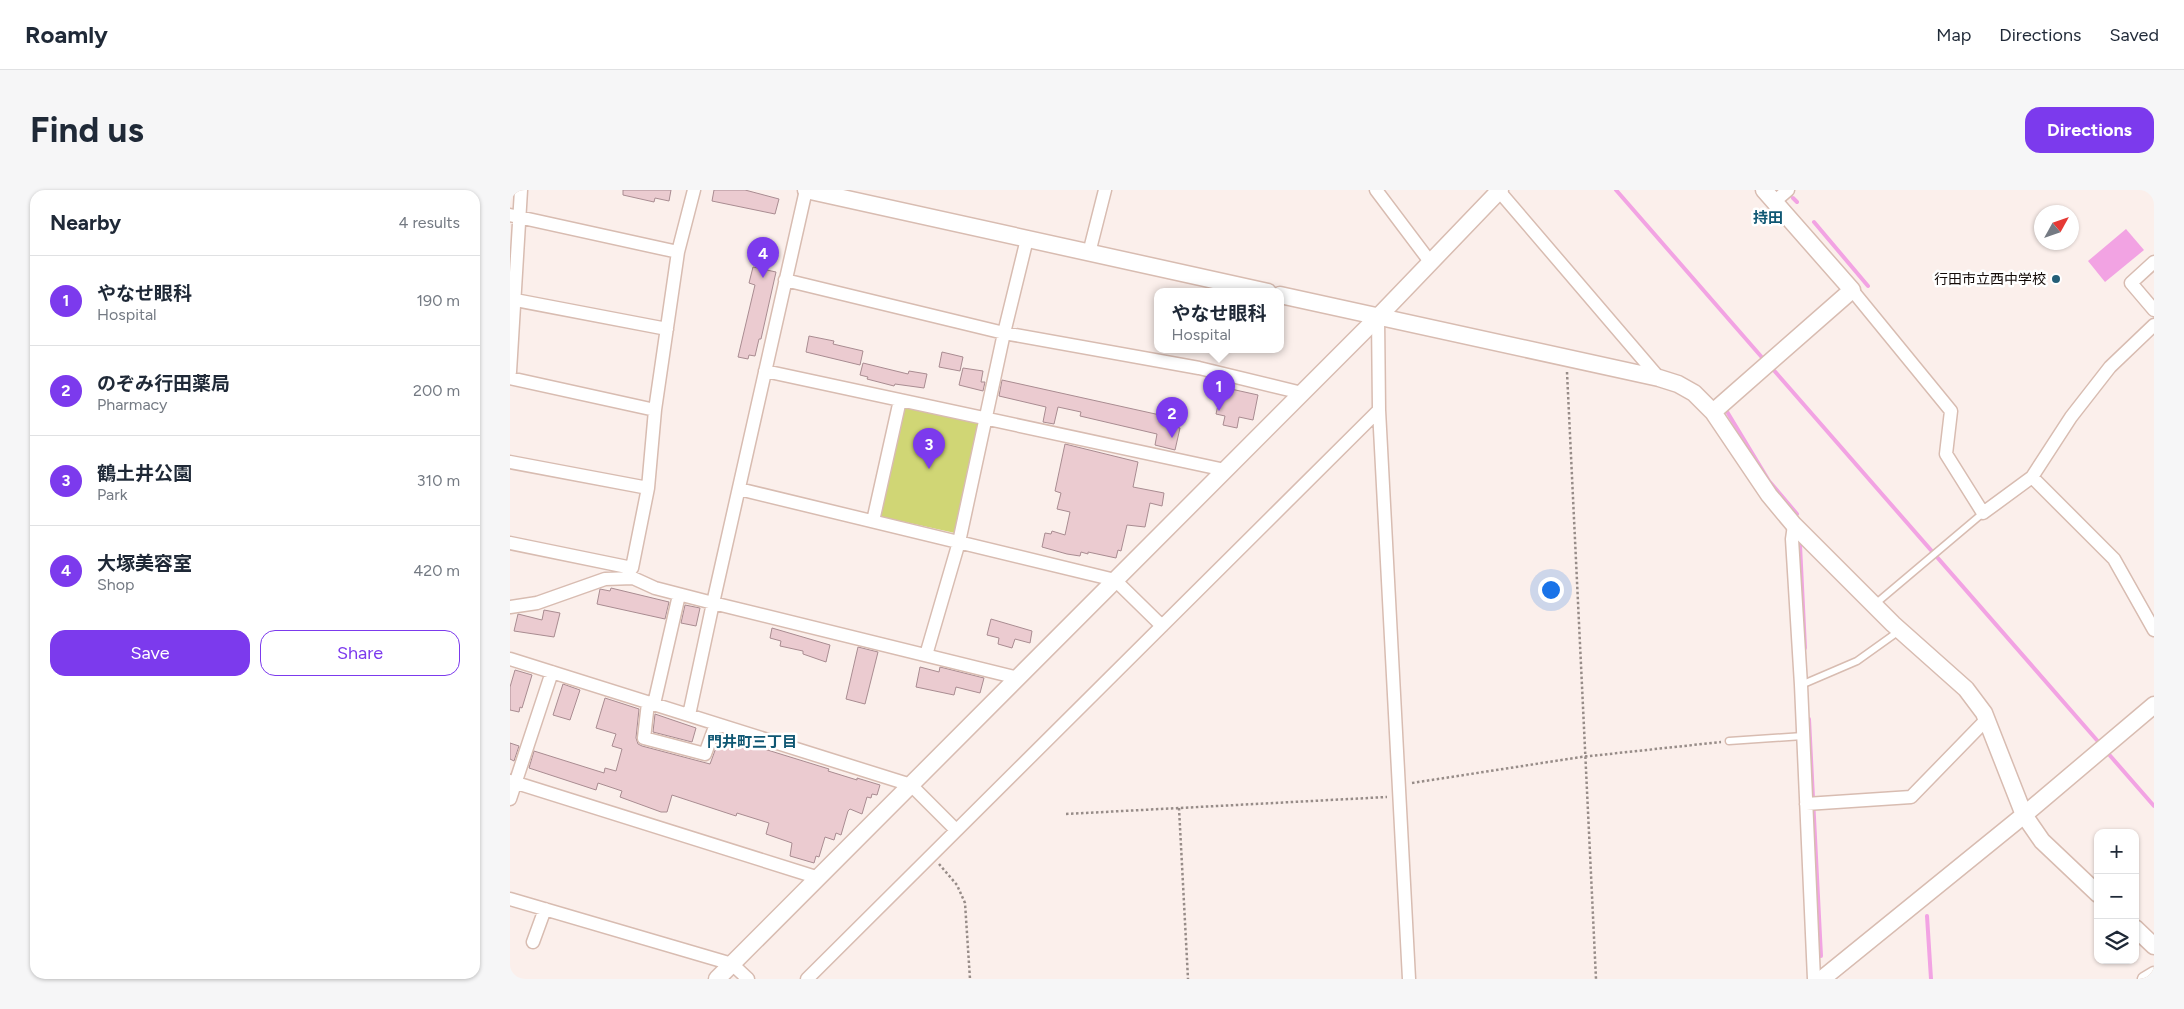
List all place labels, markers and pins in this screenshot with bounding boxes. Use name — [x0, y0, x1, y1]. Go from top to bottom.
pin: 4 — [747, 237, 779, 278]
place label: 行田市立西中学校 — [1934, 271, 2046, 288]
marker: 行田市立西中学校 — [2050, 273, 2062, 285]
pin: 1 — [1203, 370, 1235, 411]
pin: 2 — [1156, 397, 1188, 438]
pin: 3 — [913, 428, 945, 469]

